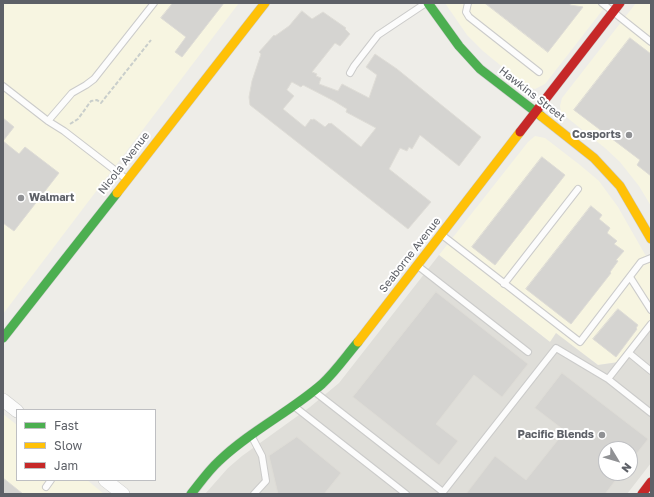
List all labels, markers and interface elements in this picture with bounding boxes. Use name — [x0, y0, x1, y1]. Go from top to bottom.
street label: Hawkins Street — [496, 64, 568, 124]
place label: Cosports — [572, 128, 621, 142]
street label: Nicola Avenue — [96, 129, 152, 197]
marker: Cosports — [624, 130, 634, 140]
place label: Walmart — [29, 191, 74, 205]
marker: Walmart — [16, 193, 26, 203]
street label: Seaborne Avenue — [376, 215, 444, 295]
legend — [16, 409, 156, 481]
text: Fast — [54, 418, 79, 433]
place label: Pacific Blends — [518, 428, 594, 442]
marker: Pacific Blends — [597, 430, 607, 440]
text: Slow — [54, 438, 82, 453]
north arrow — [598, 441, 638, 481]
text: Jam — [54, 458, 78, 473]
text: N — [619, 461, 635, 475]

